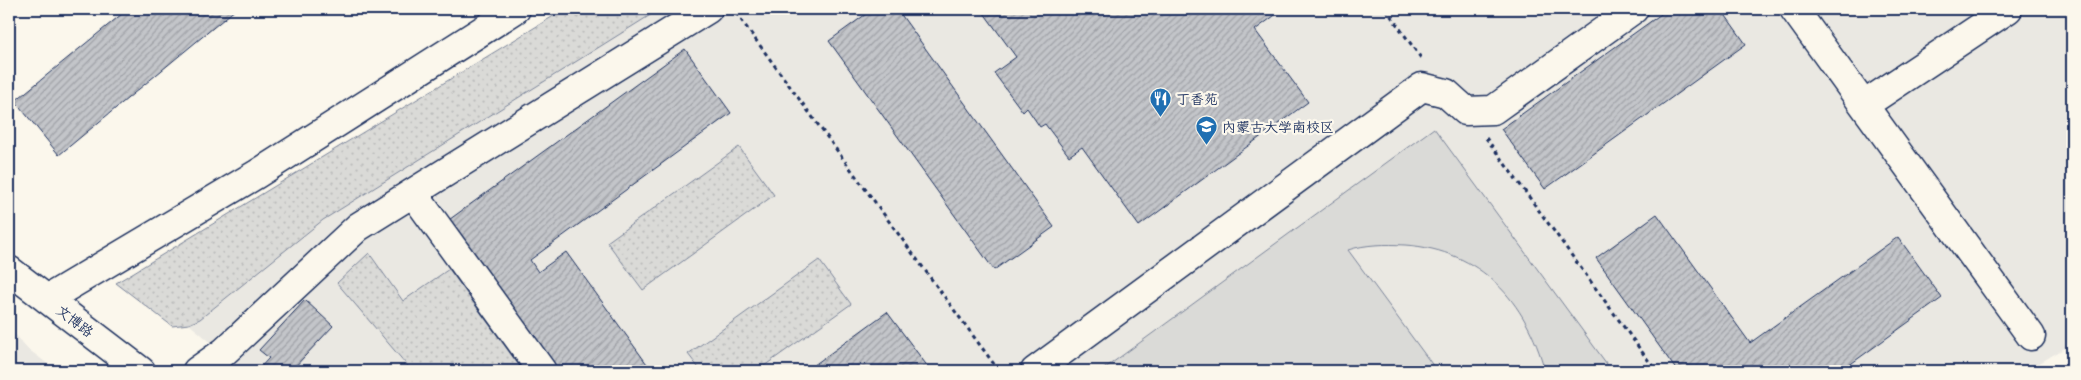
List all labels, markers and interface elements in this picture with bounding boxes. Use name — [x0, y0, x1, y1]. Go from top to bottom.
restaurant icon: 丁香苑 — [1148, 87, 1172, 118]
place label: 丁香苑 — [1176, 90, 1218, 108]
school or university icon: 内蒙古大学南校区 — [1194, 115, 1218, 146]
place label: 内蒙古大学南校区 — [1222, 118, 1334, 136]
street label: 文博路 — [53, 301, 97, 341]

